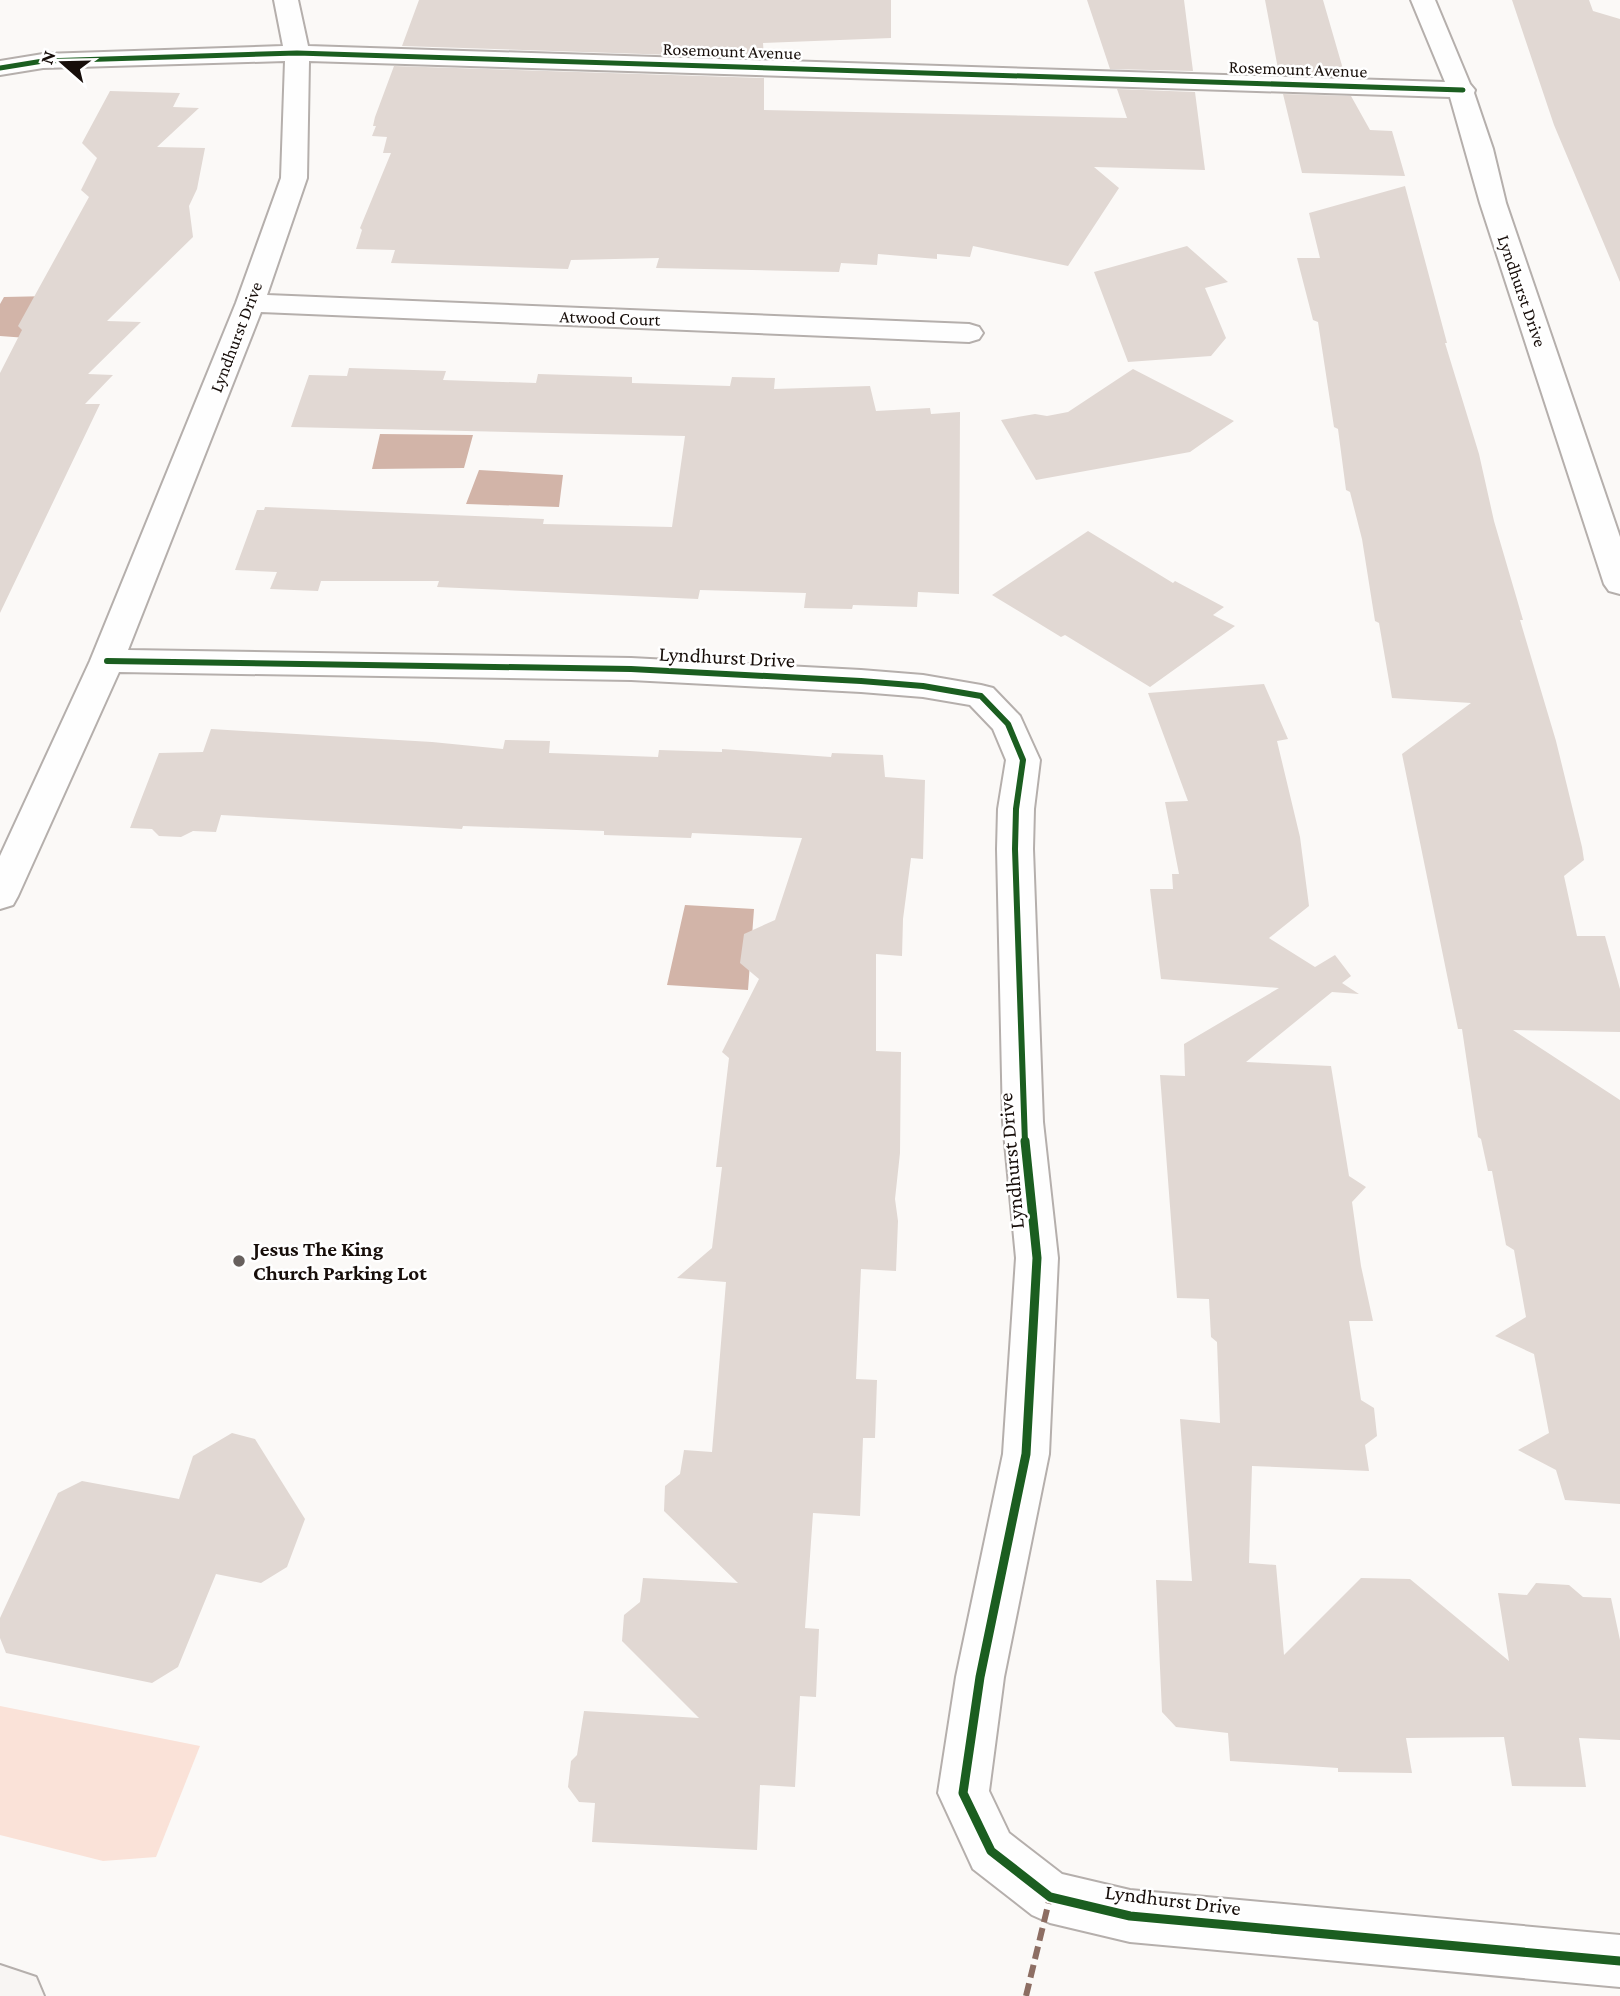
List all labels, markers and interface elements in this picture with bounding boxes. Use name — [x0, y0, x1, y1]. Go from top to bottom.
north arrow — [28, 28, 98, 98]
street label: Rosemount Avenue — [662, 39, 802, 63]
text: N — [35, 48, 60, 67]
street label: Rosemount Avenue — [1228, 57, 1368, 81]
street label: Lyndhurst Drive — [1493, 232, 1551, 350]
street label: Lyndhurst Drive — [206, 279, 266, 395]
street label: Atwood Court — [559, 306, 662, 330]
street label: Lyndhurst Drive — [658, 641, 796, 673]
street label: Lyndhurst Drive — [993, 1092, 1029, 1230]
place label: Jesus The King Church Parking Lot — [251, 1237, 427, 1285]
marker: Jesus The King Church Parking Lot — [231, 1253, 247, 1269]
street label: Lyndhurst Drive — [1104, 1880, 1242, 1920]

